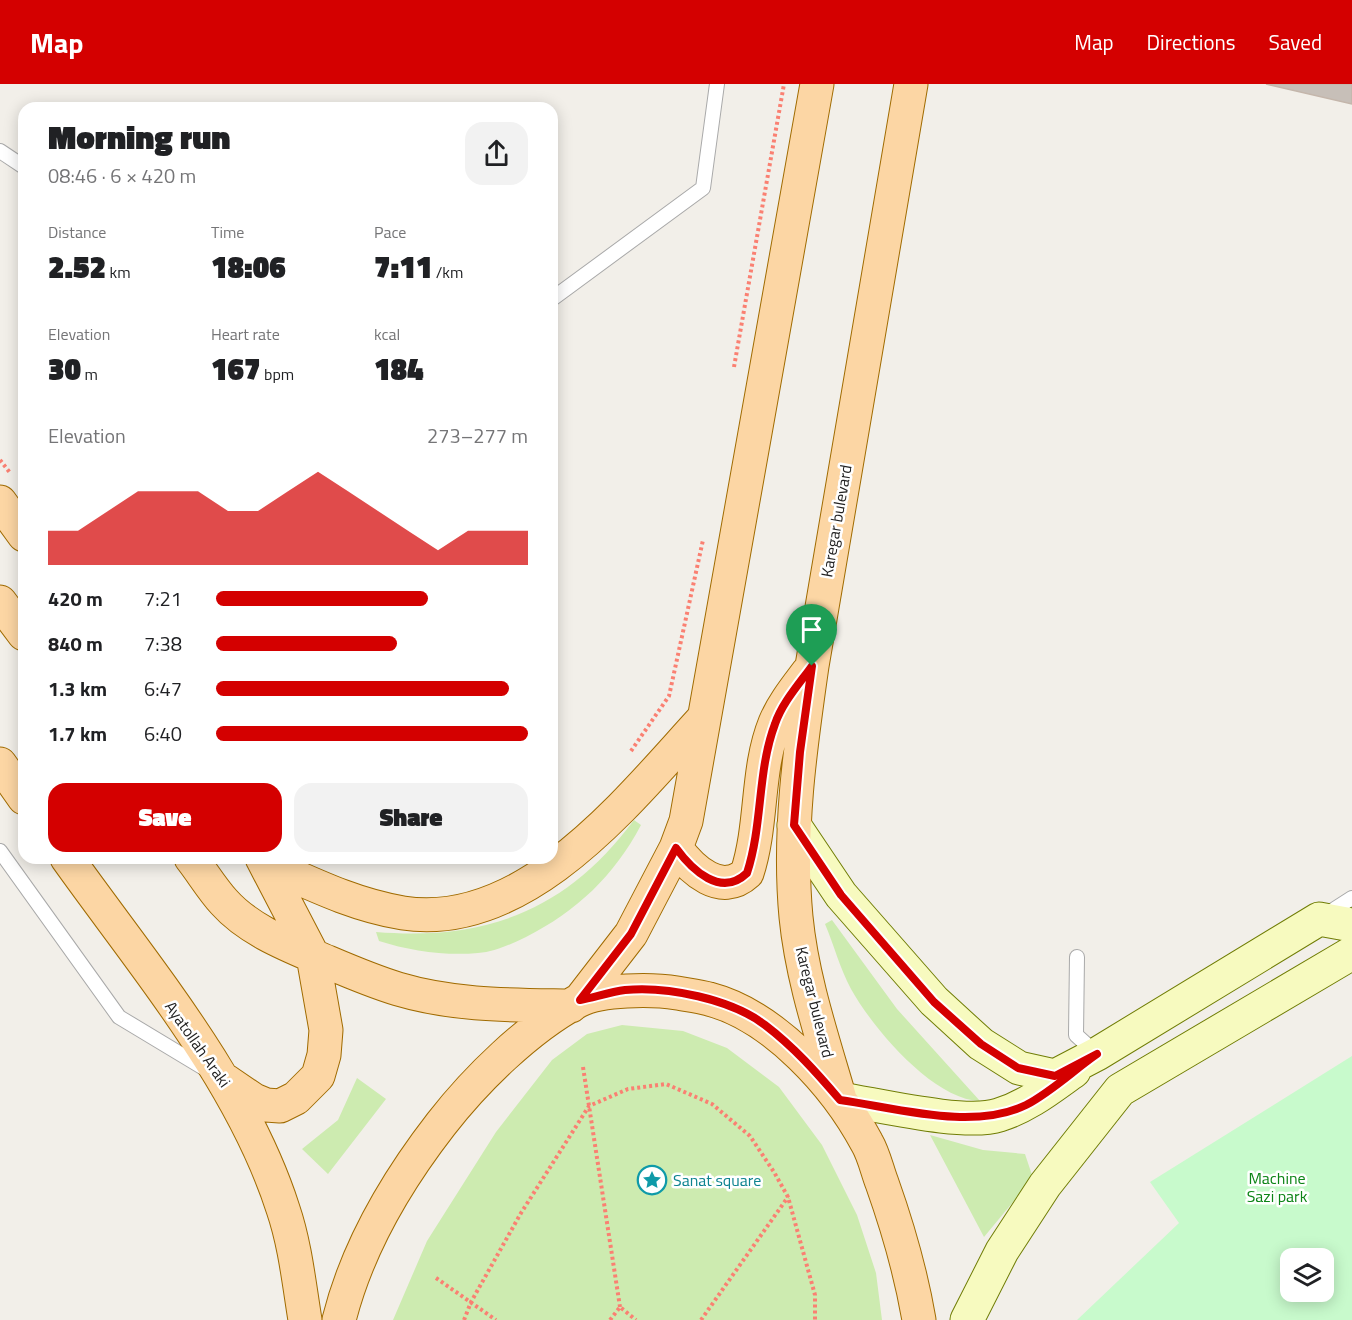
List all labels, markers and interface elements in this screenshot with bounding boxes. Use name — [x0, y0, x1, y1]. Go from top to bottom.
text: Map — [30, 21, 84, 64]
text: Map — [1074, 26, 1114, 58]
text: Directions — [1147, 26, 1236, 58]
text: Saved — [1269, 26, 1322, 58]
text: Morning run — [48, 112, 230, 162]
button: share — [465, 122, 528, 185]
text: 08:46 · 6 × 420 m — [48, 160, 196, 191]
text: Distance — [48, 220, 106, 244]
text: Time — [211, 220, 244, 244]
text: Pace — [374, 220, 406, 244]
text: 2.52 — [48, 244, 106, 290]
text: 18:06 — [211, 244, 286, 290]
text: 7:11 — [374, 244, 432, 290]
text: km — [106, 260, 131, 284]
text: /km — [432, 260, 463, 284]
text: Elevation — [48, 322, 110, 346]
text: Heart rate — [211, 322, 280, 346]
text: kcal — [374, 322, 400, 346]
text: 30 — [48, 346, 81, 392]
text: 167 — [211, 346, 261, 392]
text: 184 — [374, 346, 424, 392]
text: m — [81, 362, 98, 386]
text: bpm — [261, 362, 294, 386]
text: Elevation — [48, 420, 126, 451]
text: 273–277 m — [427, 420, 528, 451]
street label: Karegar bulevard — [814, 463, 858, 579]
text: 420 m — [48, 583, 103, 614]
text: 7:21 — [144, 583, 182, 614]
pin — [786, 604, 837, 666]
icon: arrive — [795, 613, 828, 646]
text: 840 m — [48, 628, 103, 659]
text: 7:38 — [144, 628, 182, 659]
text: 1.3 km — [48, 673, 107, 704]
text: 6:47 — [144, 673, 182, 704]
text: 1.7 km — [48, 718, 107, 749]
text: 6:40 — [144, 718, 182, 749]
button: Save — [48, 783, 282, 852]
button: Share — [294, 783, 528, 852]
street label: Karegar bulevard — [790, 944, 840, 1060]
street label: Ayatollah Araki — [159, 996, 237, 1092]
place icon: Sanat square — [636, 1164, 668, 1196]
park label: Machine Sazi park — [1247, 1166, 1308, 1208]
place label: Sanat square — [673, 1168, 761, 1192]
map controls — [1280, 1248, 1334, 1302]
button: layers — [1280, 1248, 1334, 1302]

